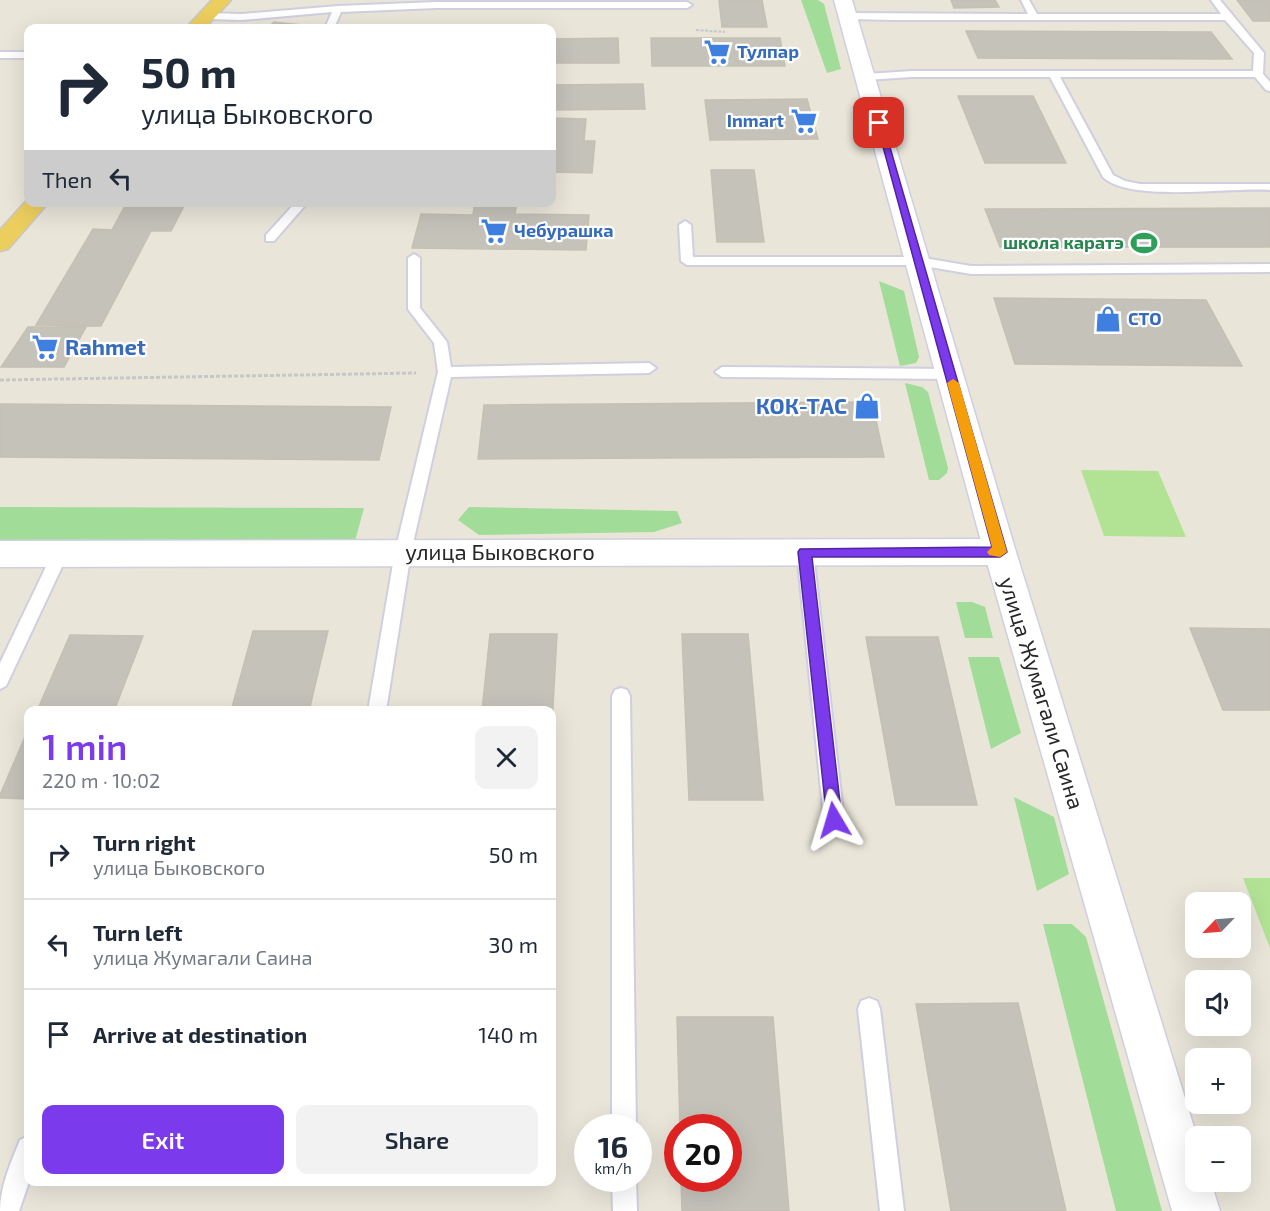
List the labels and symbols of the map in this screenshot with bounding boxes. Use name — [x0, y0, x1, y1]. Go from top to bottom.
supermarket icon: Тулпар — [702, 37, 732, 67]
place label: Тулпар — [737, 40, 799, 62]
pin — [853, 97, 904, 148]
supermarket icon: Inmart — [789, 106, 819, 136]
place label: Inmart — [727, 109, 785, 131]
supermarket icon: Чебурашка — [479, 216, 509, 246]
place label: Чебурашка — [514, 219, 614, 241]
sports icon: школа каратэ — [1129, 228, 1159, 258]
place label: школа каратэ — [1003, 231, 1124, 253]
shop icon: СТО — [1093, 304, 1123, 334]
place label: СТО — [1128, 307, 1162, 329]
supermarket icon: Rahmet — [30, 332, 60, 362]
place label: Rahmet — [65, 333, 146, 359]
shop icon: КОК-ТАС — [852, 391, 882, 421]
place label: КОК-ТАС — [756, 392, 847, 418]
street label: улица Быковского — [405, 538, 595, 565]
street label: улица Жумагали Саина — [994, 573, 1091, 812]
position arrow — [802, 788, 866, 852]
north arrow — [1185, 892, 1251, 958]
speed limit sign: 20 — [664, 1114, 742, 1192]

